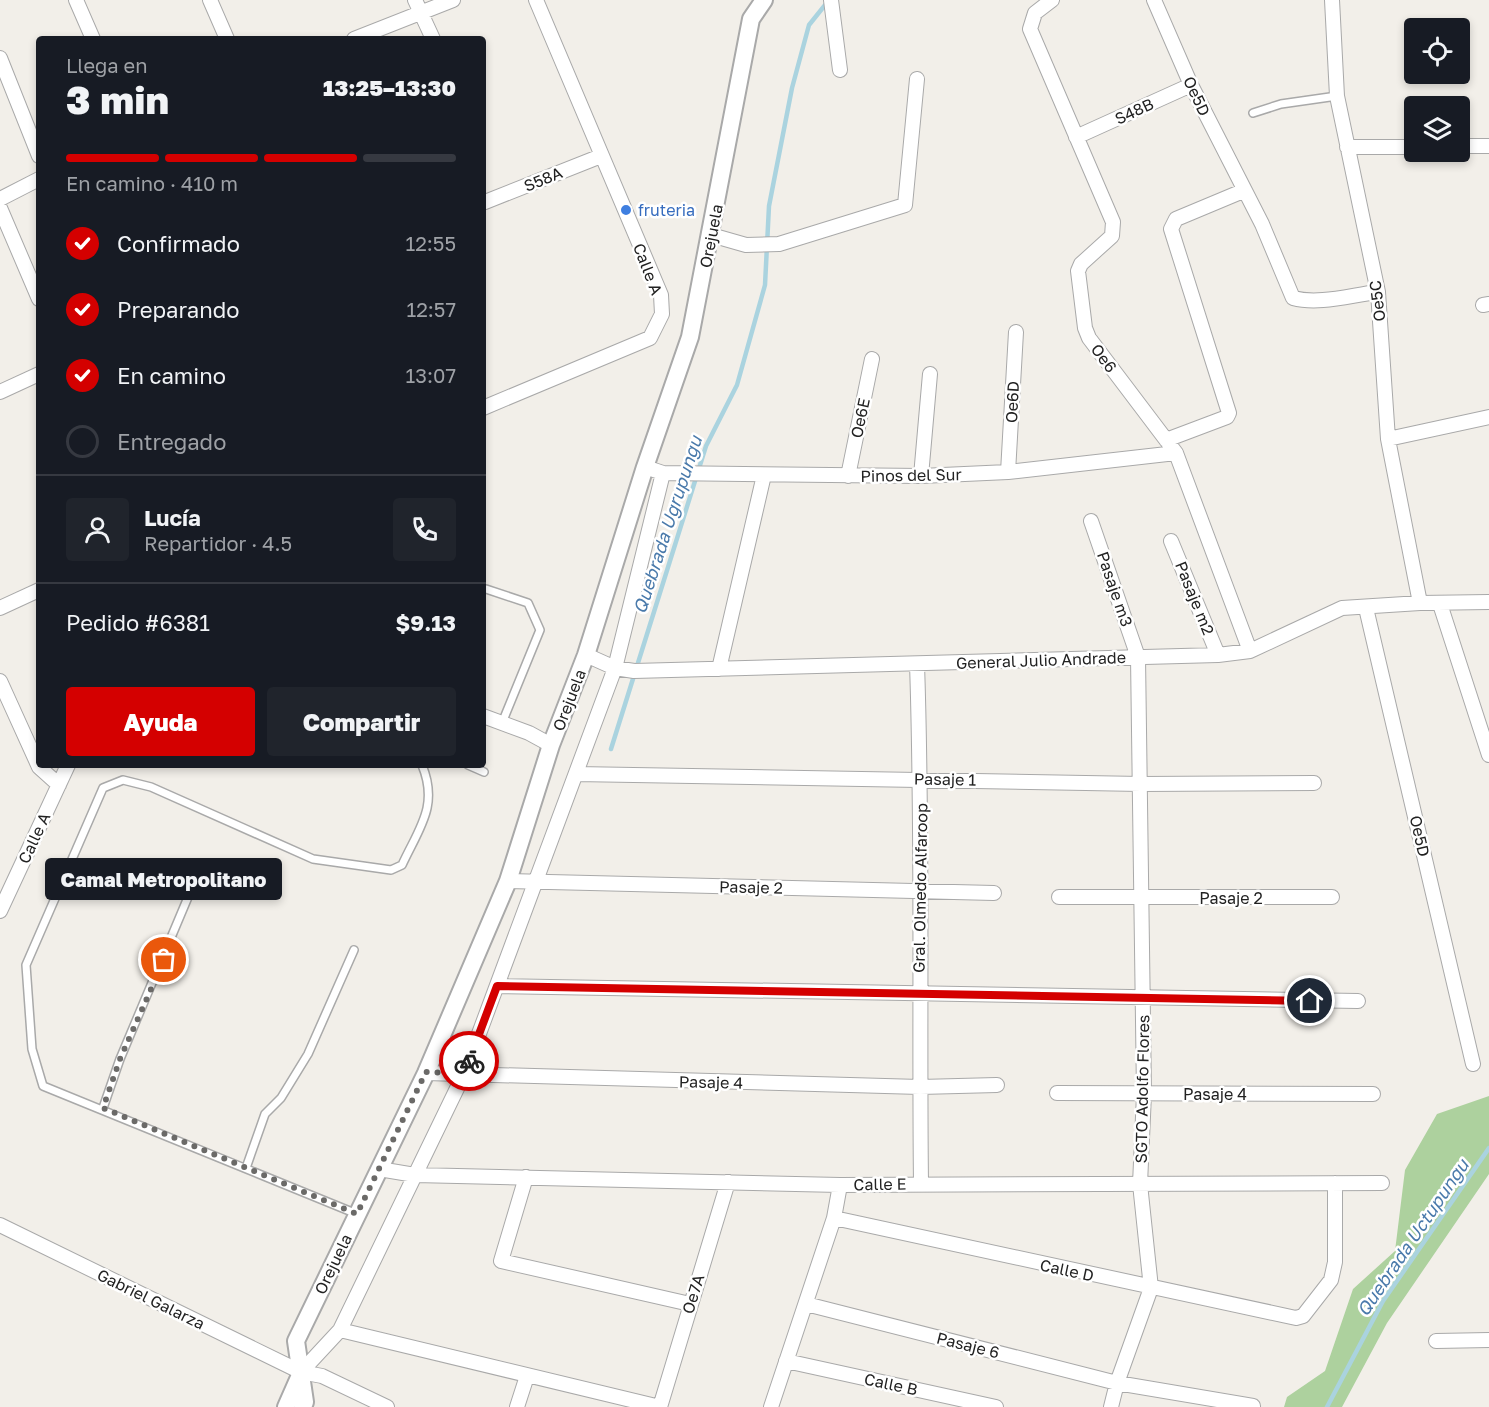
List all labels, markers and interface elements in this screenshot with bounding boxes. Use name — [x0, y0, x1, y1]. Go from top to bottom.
map controls — [1404, 18, 1470, 162]
button: locate — [1404, 18, 1470, 84]
text: Llega en — [66, 53, 148, 77]
street label: Oe5D — [1179, 73, 1215, 119]
text: 13:25–13:30 — [323, 74, 456, 101]
text: 3 min — [66, 76, 169, 123]
street label: S48B — [1111, 93, 1157, 129]
button: layers — [1404, 96, 1470, 162]
street label: S58A — [521, 162, 566, 196]
text: En camino · 410 m — [66, 171, 238, 195]
place label: fruteria — [638, 200, 695, 220]
street label: Orejuela — [695, 202, 727, 270]
marker: fruteria — [619, 203, 633, 217]
icon: check — [66, 227, 99, 260]
text: Confirmado — [117, 230, 240, 257]
text: 12:55 — [406, 231, 456, 255]
street label: Calle A — [629, 240, 667, 298]
street label: Oe5C — [1365, 279, 1389, 323]
icon: check — [66, 293, 99, 326]
text: Preparando — [117, 296, 240, 323]
text: 12:57 — [407, 297, 456, 321]
street label: Oe6 — [1087, 340, 1121, 376]
icon: check — [66, 359, 99, 392]
text: En camino — [117, 362, 226, 389]
text: 13:07 — [406, 363, 456, 387]
street label: Oe6D — [1001, 380, 1023, 424]
street label: Oe6E — [846, 396, 874, 440]
text: Entregado — [117, 428, 226, 455]
water label: Quebrada Ugrupungu — [628, 432, 707, 616]
street label: Pinos del Sur — [860, 464, 962, 486]
button: person — [66, 498, 129, 561]
button: phone — [393, 498, 456, 561]
text: Lucía — [144, 504, 201, 531]
text: Repartidor · 4.5 — [144, 531, 292, 555]
street label: Pasaje m3 — [1093, 549, 1137, 629]
street label: Pasaje m2 — [1171, 558, 1219, 638]
text: Pedido #6381 — [66, 609, 210, 636]
text: $9.13 — [395, 609, 456, 636]
street label: General Julio Andrade — [956, 647, 1126, 673]
street label: Orejuela — [548, 666, 590, 734]
button: Ayuda — [66, 687, 255, 756]
button: Compartir — [267, 687, 456, 756]
street label: Pasaje 1 — [914, 768, 977, 790]
street label: Gral. Olmedo Alfaroop — [909, 803, 931, 973]
street label: Calle A — [14, 809, 55, 867]
street label: Oe5D — [1406, 813, 1434, 859]
callout: Camal Metropolitano — [45, 858, 282, 900]
text: Camal Metropolitano — [61, 867, 266, 891]
street label: Pasaje 2 — [719, 876, 783, 898]
street label: Pasaje 2 — [1199, 888, 1263, 908]
pin — [138, 934, 189, 985]
icon: bag — [147, 943, 180, 976]
pin — [1284, 975, 1335, 1026]
icon: home — [1293, 984, 1326, 1017]
street label: SGTO Adolfo Flores — [1131, 1015, 1153, 1163]
courier — [439, 1031, 499, 1091]
icon: bike — [453, 1045, 486, 1078]
street label: Pasaje 4 — [679, 1071, 743, 1093]
street label: Pasaje 4 — [1183, 1084, 1247, 1104]
water label: Quebrada Uctupungu — [1351, 1154, 1473, 1320]
street label: Calle E — [853, 1174, 907, 1194]
street label: Orejuela — [310, 1231, 356, 1297]
street label: Calle D — [1038, 1255, 1096, 1285]
street label: Gabriel Galarza — [94, 1264, 208, 1334]
street label: Oe7A — [678, 1272, 709, 1316]
street label: Pasaje 6 — [934, 1328, 1002, 1362]
street label: Calle B — [863, 1369, 919, 1399]

